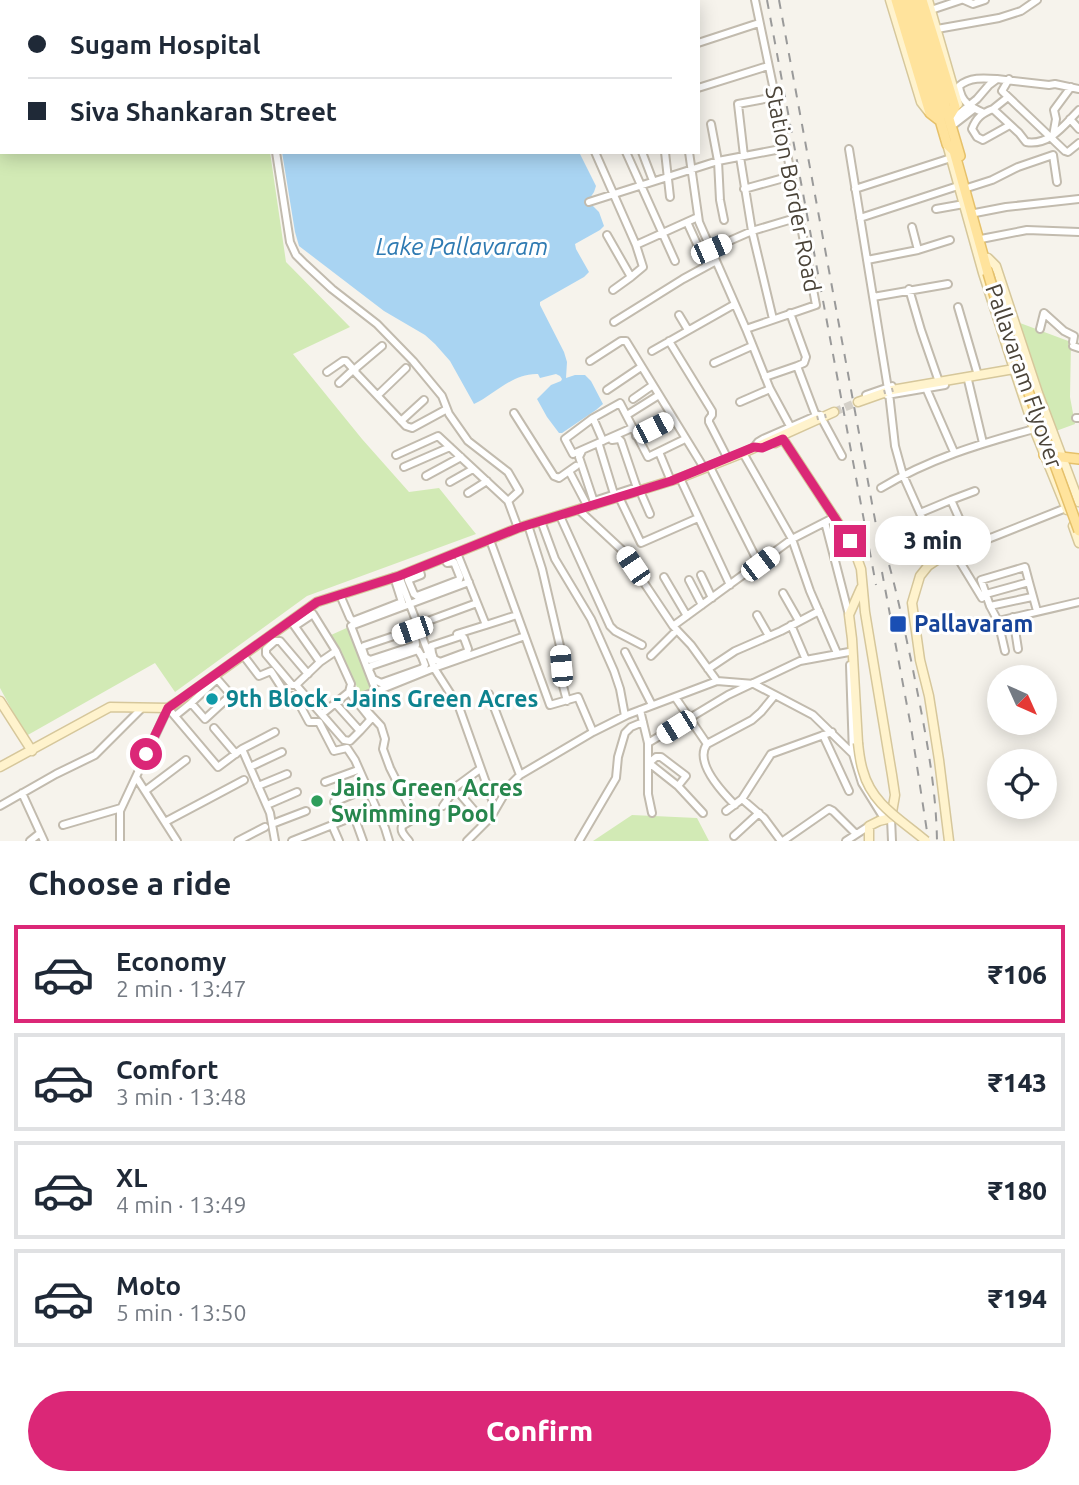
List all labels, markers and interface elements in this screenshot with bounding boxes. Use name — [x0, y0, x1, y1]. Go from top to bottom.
text: Sugam Hospital — [70, 30, 260, 59]
street label: Station Border Road — [761, 84, 826, 294]
text: Siva Shankaran Street — [70, 97, 337, 126]
car — [688, 231, 735, 267]
water label: Lake Pallavaram — [376, 233, 548, 260]
street label: Pallavaram Flyover — [981, 280, 1068, 471]
car — [630, 409, 677, 447]
callout: 3 min — [874, 516, 990, 566]
route end — [834, 525, 866, 557]
text: 3 min — [904, 528, 962, 553]
car — [613, 543, 654, 589]
car — [737, 543, 784, 585]
place label: Pallavaram — [914, 611, 1033, 636]
car — [389, 613, 436, 647]
marker: Pallavaram — [888, 614, 908, 634]
car — [549, 644, 574, 688]
north arrow — [987, 665, 1057, 735]
map controls — [987, 665, 1057, 819]
place label: 9th Block - Jains Green Acres — [226, 686, 538, 711]
marker: 9th Block - Jains Green Acres — [204, 691, 220, 707]
car — [653, 707, 700, 747]
route start — [130, 738, 162, 770]
button: locate — [987, 749, 1057, 819]
place label: Jains Green Acres Swimming Pool — [331, 775, 523, 826]
marker: Jains Green Acres Swimming Pool — [309, 793, 325, 809]
text: Choose a ride — [28, 865, 231, 901]
icon: car — [32, 943, 95, 1006]
text: Economy — [116, 947, 226, 976]
text: ₹106 — [988, 960, 1047, 989]
text: 2 min · 13:47 — [116, 976, 247, 1001]
icon: car — [32, 1051, 95, 1114]
text: Comfort — [116, 1055, 219, 1084]
text: ₹143 — [988, 1068, 1047, 1097]
text: 3 min · 13:48 — [116, 1084, 247, 1109]
icon: car — [32, 1159, 95, 1222]
text: XL — [116, 1163, 147, 1192]
text: ₹180 — [988, 1176, 1047, 1205]
text: 4 min · 13:49 — [116, 1192, 247, 1217]
icon: car — [32, 1267, 95, 1330]
text: Moto — [116, 1271, 181, 1300]
text: ₹194 — [988, 1284, 1047, 1313]
text: 5 min · 13:50 — [116, 1300, 247, 1325]
button: Confirm — [28, 1391, 1051, 1471]

